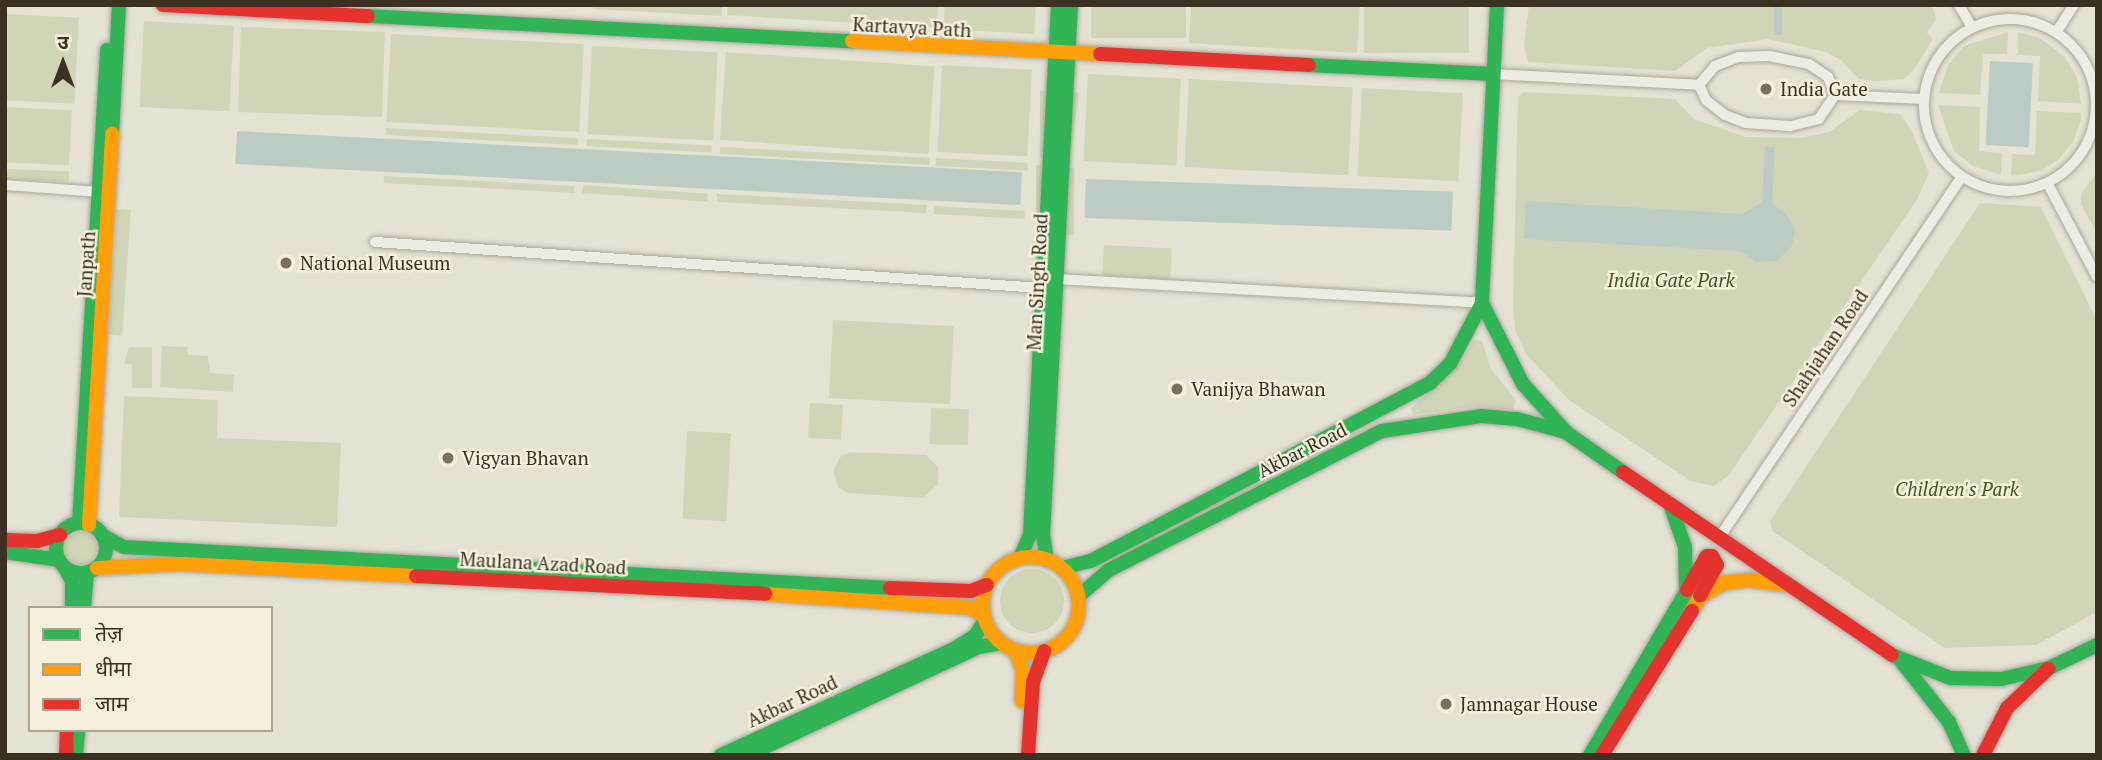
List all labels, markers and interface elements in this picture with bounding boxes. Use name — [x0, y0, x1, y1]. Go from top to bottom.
street label: Kartavya Path — [852, 13, 972, 41]
north arrow — [28, 28, 98, 98]
text: उ — [57, 29, 69, 54]
place label: India Gate — [1780, 78, 1868, 100]
marker: India Gate — [1758, 81, 1774, 97]
street label: Man Singh Road — [1022, 213, 1052, 351]
street label: Janpath — [72, 230, 100, 298]
place label: National Museum — [300, 252, 450, 274]
marker: National Museum — [278, 255, 294, 271]
park label: India Gate Park — [1607, 269, 1735, 291]
street label: Shahjahan Road — [1777, 285, 1873, 411]
place label: Vanijya Bhawan — [1191, 378, 1325, 400]
marker: Vanijya Bhawan — [1169, 381, 1185, 397]
street label: Akbar Road — [1254, 418, 1350, 482]
place label: Vigyan Bhavan — [462, 447, 589, 469]
marker: Vigyan Bhavan — [440, 450, 456, 466]
park label: Children's Park — [1895, 478, 2019, 500]
street label: Maulana Azad Road — [459, 547, 627, 579]
legend — [28, 606, 273, 732]
text: तेज़ — [95, 619, 123, 647]
text: धीमा — [95, 654, 131, 682]
street label: Akbar Road — [743, 670, 841, 732]
text: जाम — [95, 689, 129, 717]
place label: Jamnagar House — [1460, 693, 1598, 715]
marker: Jamnagar House — [1438, 696, 1454, 712]

